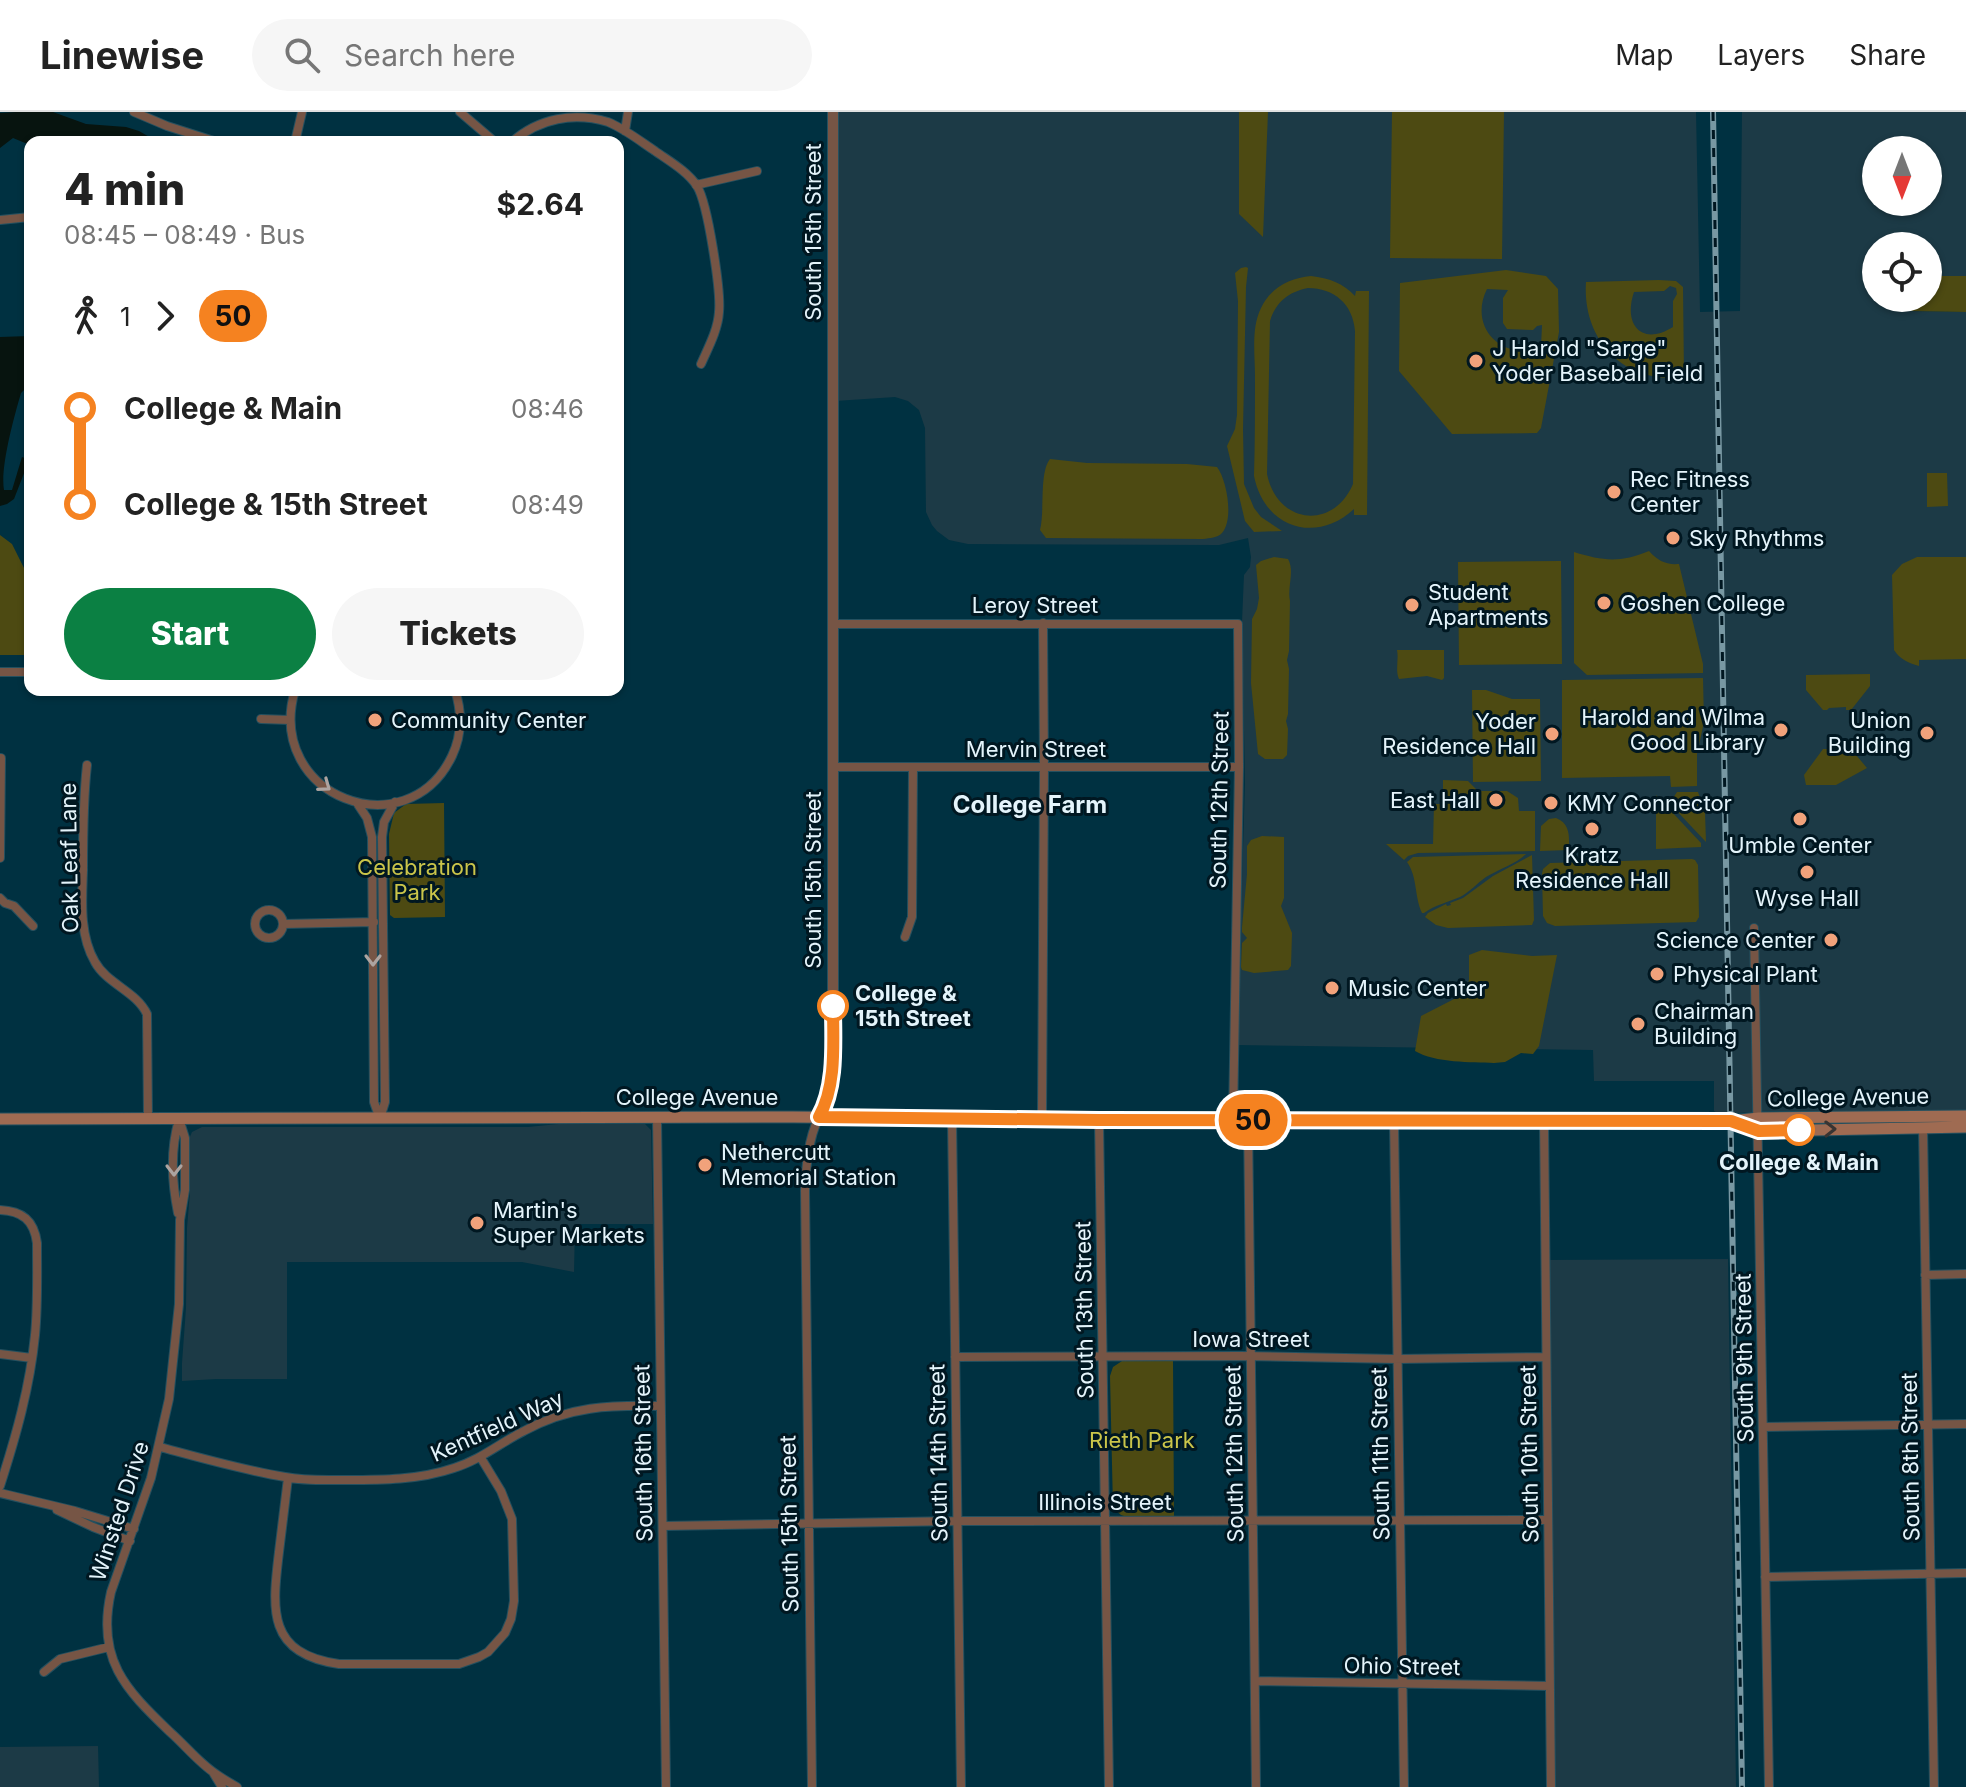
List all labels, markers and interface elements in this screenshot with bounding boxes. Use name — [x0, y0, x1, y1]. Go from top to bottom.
search box — [252, 19, 812, 91]
text: Linewise — [40, 32, 204, 78]
icon: search — [280, 33, 324, 77]
text: Search here — [344, 37, 516, 73]
text: Map — [1615, 38, 1673, 72]
text: Layers — [1717, 38, 1805, 72]
text: Share — [1849, 38, 1926, 72]
north arrow — [1862, 136, 1942, 216]
map controls — [1862, 136, 1942, 312]
street label: South 15th Street — [800, 143, 826, 321]
text: 4 min — [64, 162, 185, 216]
text: $2.64 — [497, 186, 584, 222]
text: 08:45 – 08:49 · Bus — [64, 219, 305, 250]
button: locate — [1862, 232, 1942, 312]
icon: walk — [64, 294, 108, 338]
icon: forward — [143, 294, 187, 338]
text: 50 — [215, 299, 251, 333]
text: 1 — [120, 301, 131, 332]
place label: J Harold "Sarge" Yoder Baseball Field — [1492, 335, 1703, 386]
marker: J Harold "Sarge" Yoder Baseball Field — [1467, 352, 1485, 370]
text: College & Main — [124, 390, 342, 426]
text: 08:46 — [511, 393, 584, 424]
place label: Rec Fitness Center — [1630, 466, 1750, 517]
marker: Rec Fitness Center — [1605, 483, 1623, 501]
text: College & 15th Street — [124, 486, 428, 522]
text: 08:49 — [511, 489, 584, 520]
place label: Sky Rhythms — [1689, 525, 1824, 551]
marker: Sky Rhythms — [1664, 529, 1682, 547]
place label: Student Apartments — [1428, 579, 1549, 630]
button: Start — [64, 588, 316, 680]
button: Tickets — [332, 588, 584, 680]
place label: Goshen College — [1620, 590, 1785, 616]
street label: Leroy Street — [972, 592, 1098, 618]
marker: Goshen College — [1595, 594, 1613, 612]
marker: Student Apartments — [1403, 596, 1421, 614]
place label: Harold and Wilma Good Library — [1581, 704, 1765, 755]
place label: Community Center — [391, 707, 586, 733]
place label: Union Building — [1828, 707, 1911, 758]
place label: Yoder Residence Hall — [1382, 708, 1536, 759]
marker: Community Center — [366, 711, 384, 729]
street label: South 12th Street — [1204, 711, 1234, 889]
marker: Harold and Wilma Good Library — [1772, 721, 1790, 739]
marker: Union Building — [1918, 724, 1936, 742]
marker: Yoder Residence Hall — [1543, 725, 1561, 743]
street label: Mervin Street — [966, 736, 1106, 762]
one-way arrow — [316, 776, 330, 791]
street label: Oak Leaf Lane — [55, 783, 83, 933]
place label: East Hall — [1390, 787, 1480, 813]
district label: College Farm — [953, 790, 1107, 819]
place label: KMY Connector — [1567, 790, 1732, 816]
street label: South 15th Street — [800, 791, 826, 969]
marker: East Hall — [1487, 791, 1505, 809]
marker: KMY Connector — [1542, 794, 1560, 812]
marker: Umble Center — [1791, 810, 1809, 828]
marker: Kratz Residence Hall — [1583, 820, 1601, 838]
place label: Umble Center — [1728, 832, 1872, 858]
place label: Kratz Residence Hall — [1515, 842, 1669, 893]
park label: Celebration Park — [357, 854, 477, 905]
marker: Wyse Hall — [1798, 863, 1816, 881]
place label: Wyse Hall — [1755, 885, 1859, 911]
place label: Science Center — [1656, 927, 1815, 953]
marker: Science Center — [1822, 931, 1840, 949]
one-way arrow — [364, 954, 382, 967]
place label: Physical Plant — [1673, 961, 1818, 987]
marker: Physical Plant — [1648, 965, 1666, 983]
place label: Music Center — [1348, 975, 1487, 1001]
marker: Music Center — [1323, 979, 1341, 997]
place label: College & 15th Street — [855, 980, 971, 1031]
marker: College & 15th Street — [818, 991, 848, 1021]
place label: Chairman Building — [1654, 998, 1754, 1049]
marker: Chairman Building — [1629, 1015, 1647, 1033]
street label: College Avenue — [1767, 1083, 1929, 1111]
street label: College Avenue — [616, 1084, 778, 1110]
line badge: 50 — [1217, 1094, 1289, 1146]
text: 50 — [1235, 1103, 1271, 1137]
marker: College & Main — [1784, 1115, 1814, 1145]
one-way arrow — [1824, 1120, 1837, 1138]
place label: Nethercutt Memorial Station — [721, 1139, 896, 1190]
place label: College & Main — [1719, 1149, 1879, 1175]
marker: Nethercutt Memorial Station — [696, 1156, 714, 1174]
one-way arrow — [165, 1164, 183, 1177]
place label: Martin's Super Markets — [493, 1197, 645, 1248]
marker: Martin's Super Markets — [468, 1214, 486, 1232]
street label: South 13th Street — [1069, 1221, 1099, 1399]
street label: South 9th Street — [1730, 1273, 1758, 1443]
street label: Iowa Street — [1192, 1326, 1310, 1352]
street label: South 16th Street — [628, 1364, 658, 1542]
street label: South 14th Street — [923, 1364, 953, 1542]
street label: South 12th Street — [1219, 1365, 1249, 1543]
street label: South 10th Street — [1514, 1365, 1544, 1543]
street label: South 11th Street — [1365, 1367, 1395, 1541]
street label: South 8th Street — [1896, 1372, 1924, 1542]
street label: Kentfield Way — [427, 1385, 567, 1467]
park label: Rieth Park — [1089, 1427, 1195, 1453]
street label: South 15th Street — [774, 1435, 804, 1613]
street label: Winsted Drive — [84, 1438, 154, 1584]
street label: Illinois Street — [1038, 1489, 1172, 1515]
street label: Ohio Street — [1343, 1652, 1461, 1680]

